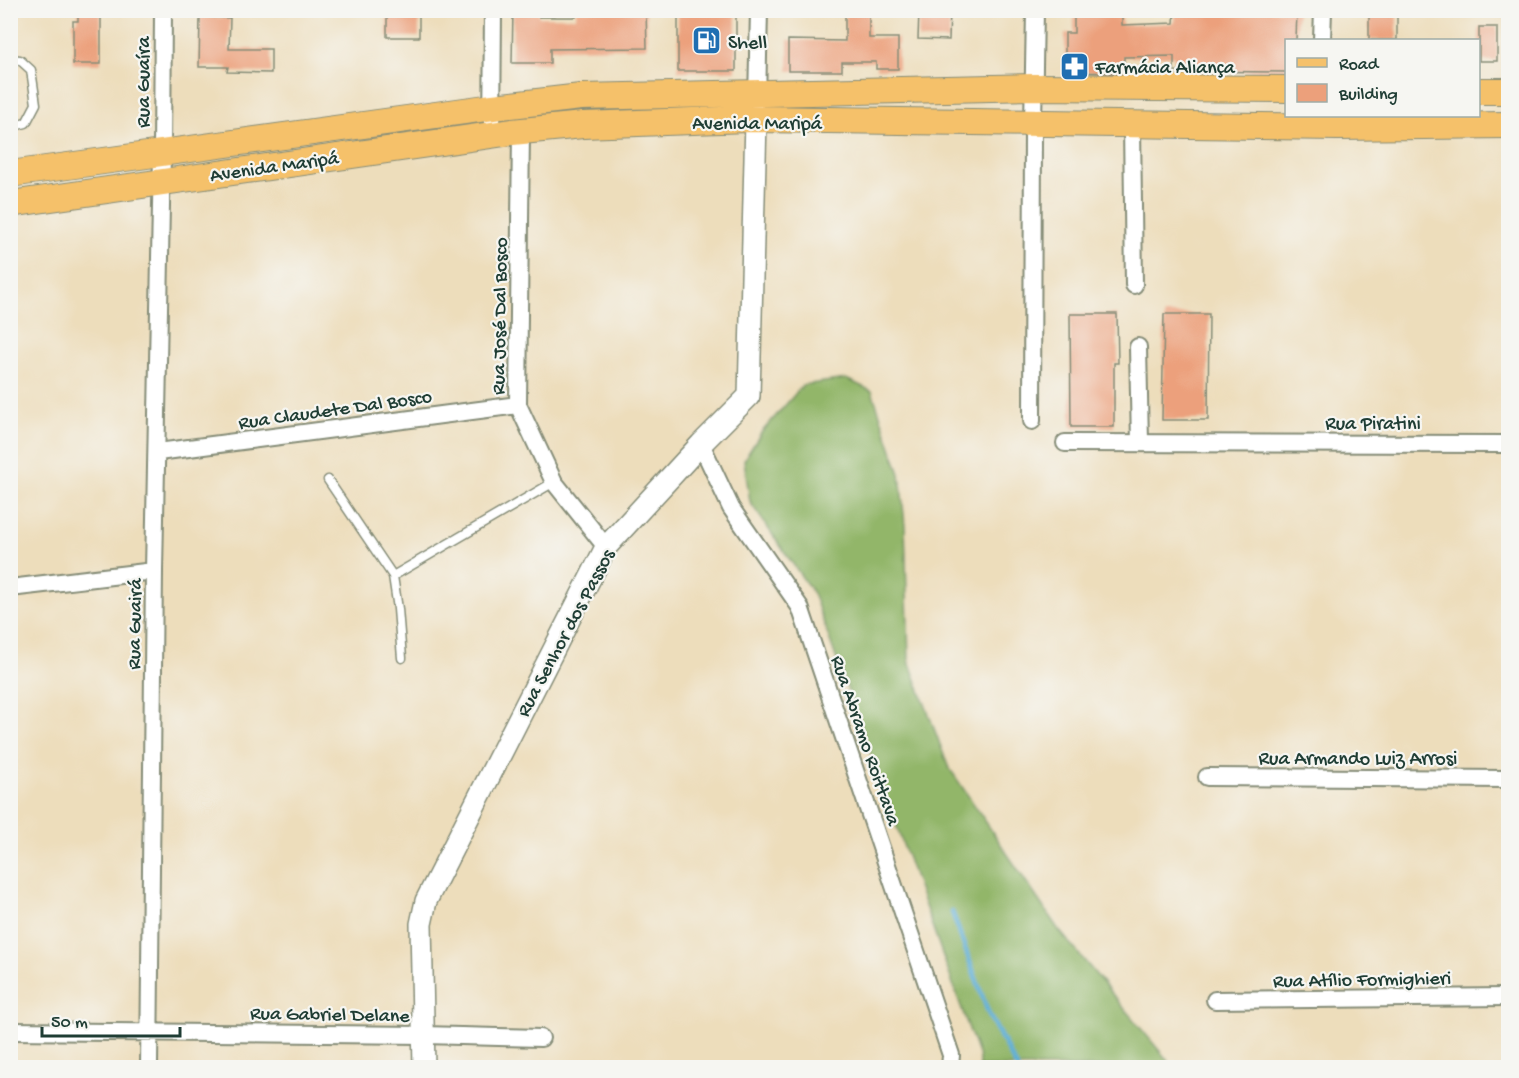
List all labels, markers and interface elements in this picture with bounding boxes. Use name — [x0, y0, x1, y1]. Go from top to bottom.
fuel station icon: Shell — [691, 25, 723, 57]
place label: Shell — [728, 33, 767, 56]
street label: Rua Guaíra — [134, 35, 157, 128]
legend — [1285, 39, 1480, 117]
pharmacy icon: Farmácia Aliança — [1058, 50, 1090, 82]
text: Road — [1339, 55, 1380, 76]
place label: Farmácia Aliança — [1094, 58, 1236, 81]
text: Building — [1338, 85, 1398, 106]
street label: Avenida Maripá — [692, 114, 823, 137]
street label: Avenida Maripá — [209, 148, 341, 189]
street label: Rua José Dal Bosco — [489, 237, 514, 395]
street label: Rua Claudete Dal Bosco — [237, 386, 434, 436]
street label: Rua Piratini — [1325, 414, 1421, 437]
street label: Rua Senhor dos Passos — [513, 545, 621, 721]
street label: Rua Guairá — [124, 577, 149, 670]
street label: Rua Abramo Roittava — [824, 653, 904, 830]
street label: Rua Armando Luiz Arrosi — [1259, 749, 1457, 772]
street label: Rua Atílio Formighieri — [1273, 968, 1451, 995]
scale bar — [42, 1000, 180, 1038]
street label: Rua Gabriel Delane — [250, 1004, 411, 1029]
text: 50 m — [51, 1013, 88, 1034]

